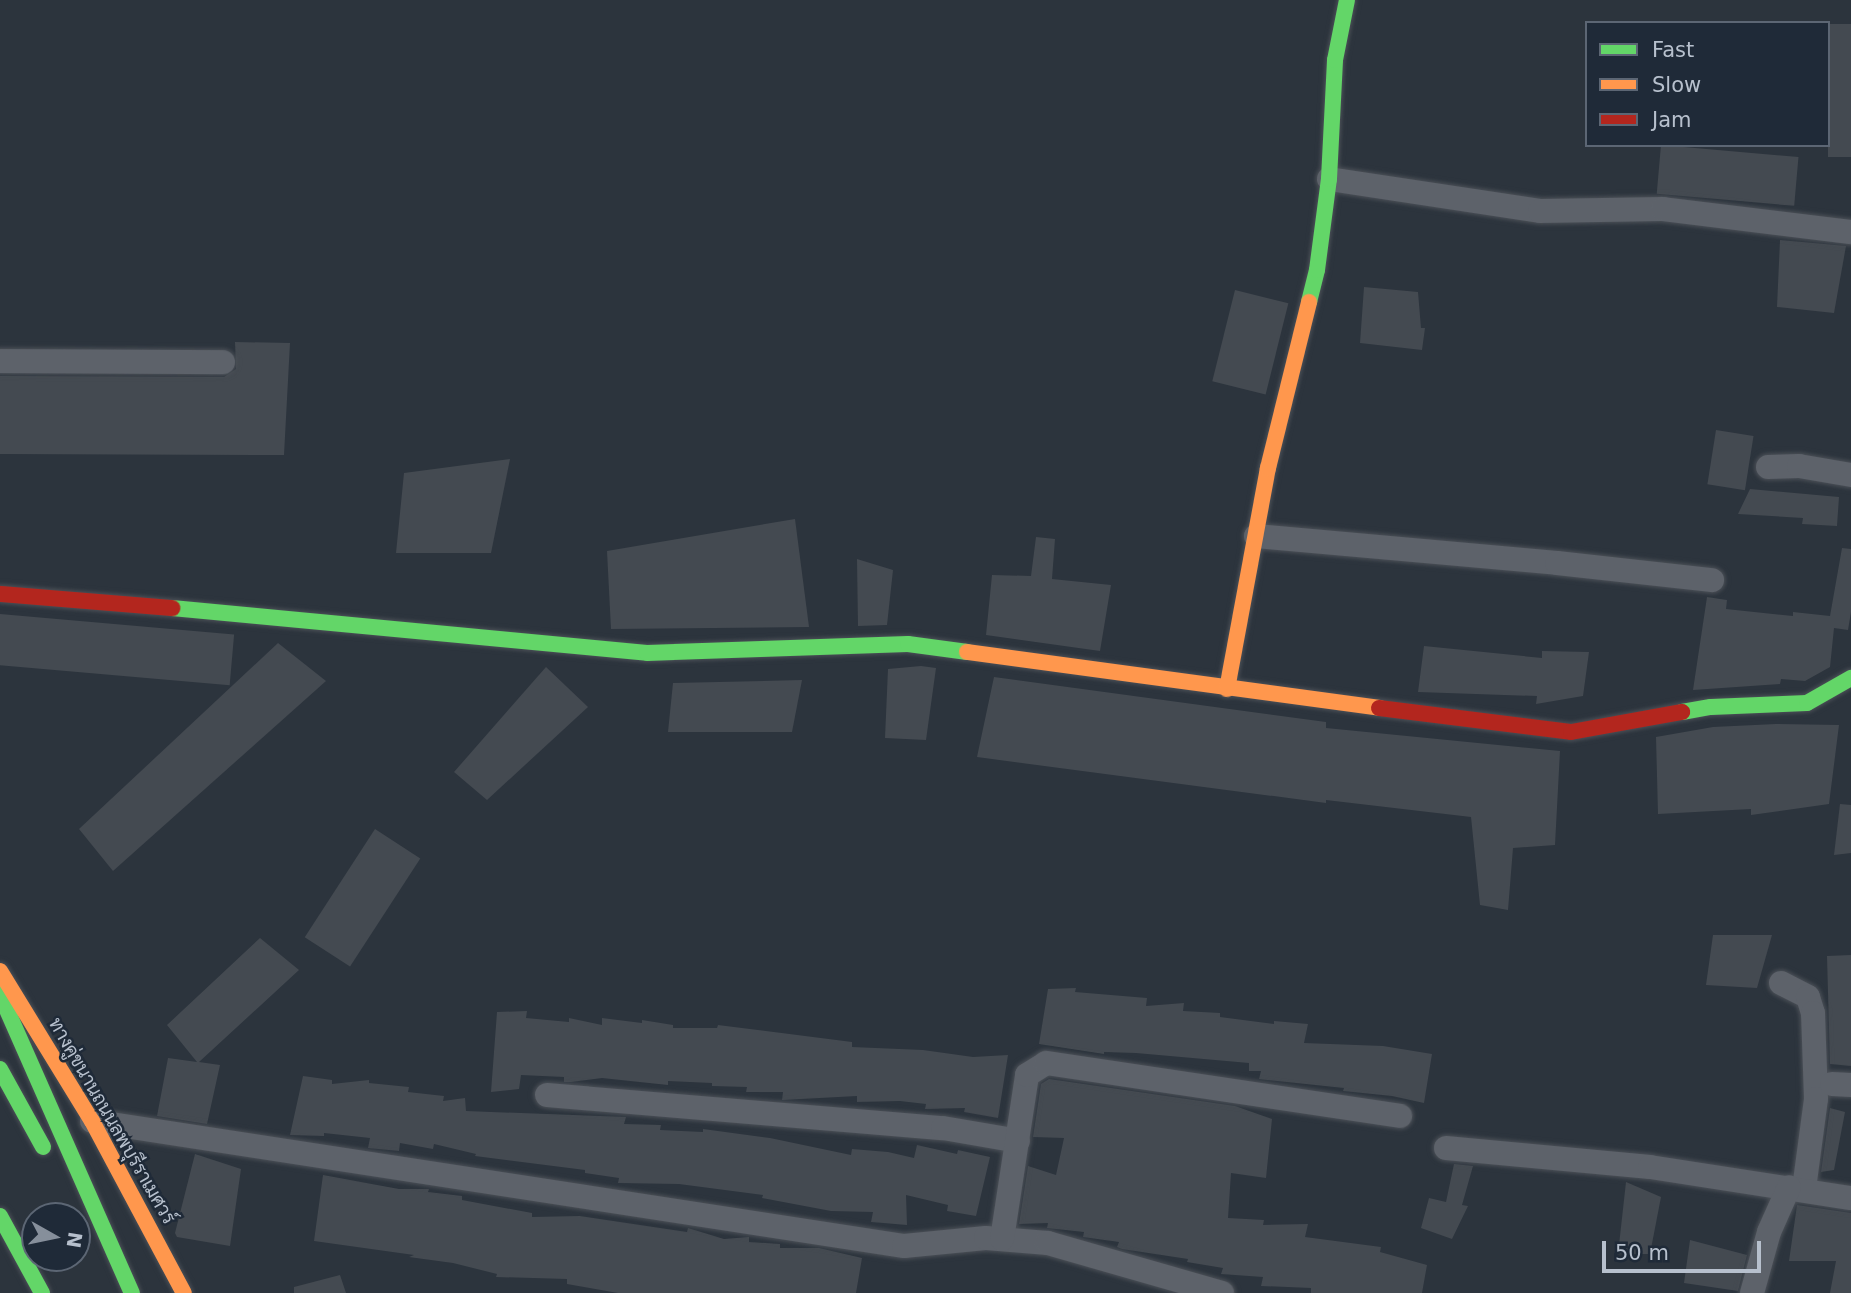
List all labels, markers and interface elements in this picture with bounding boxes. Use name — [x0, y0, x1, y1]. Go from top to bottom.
legend — [1585, 21, 1830, 147]
text: Fast — [1652, 38, 1694, 62]
text: Slow — [1652, 73, 1701, 97]
text: Jam — [1652, 108, 1692, 132]
street label: ทางคู่ขนานถนนลพบุรีราเมศวร์ — [44, 1014, 180, 1228]
north arrow — [21, 1202, 91, 1272]
scale bar — [1606, 1226, 1765, 1270]
text: N — [63, 1230, 87, 1250]
text: 50 m — [1615, 1241, 1669, 1265]

